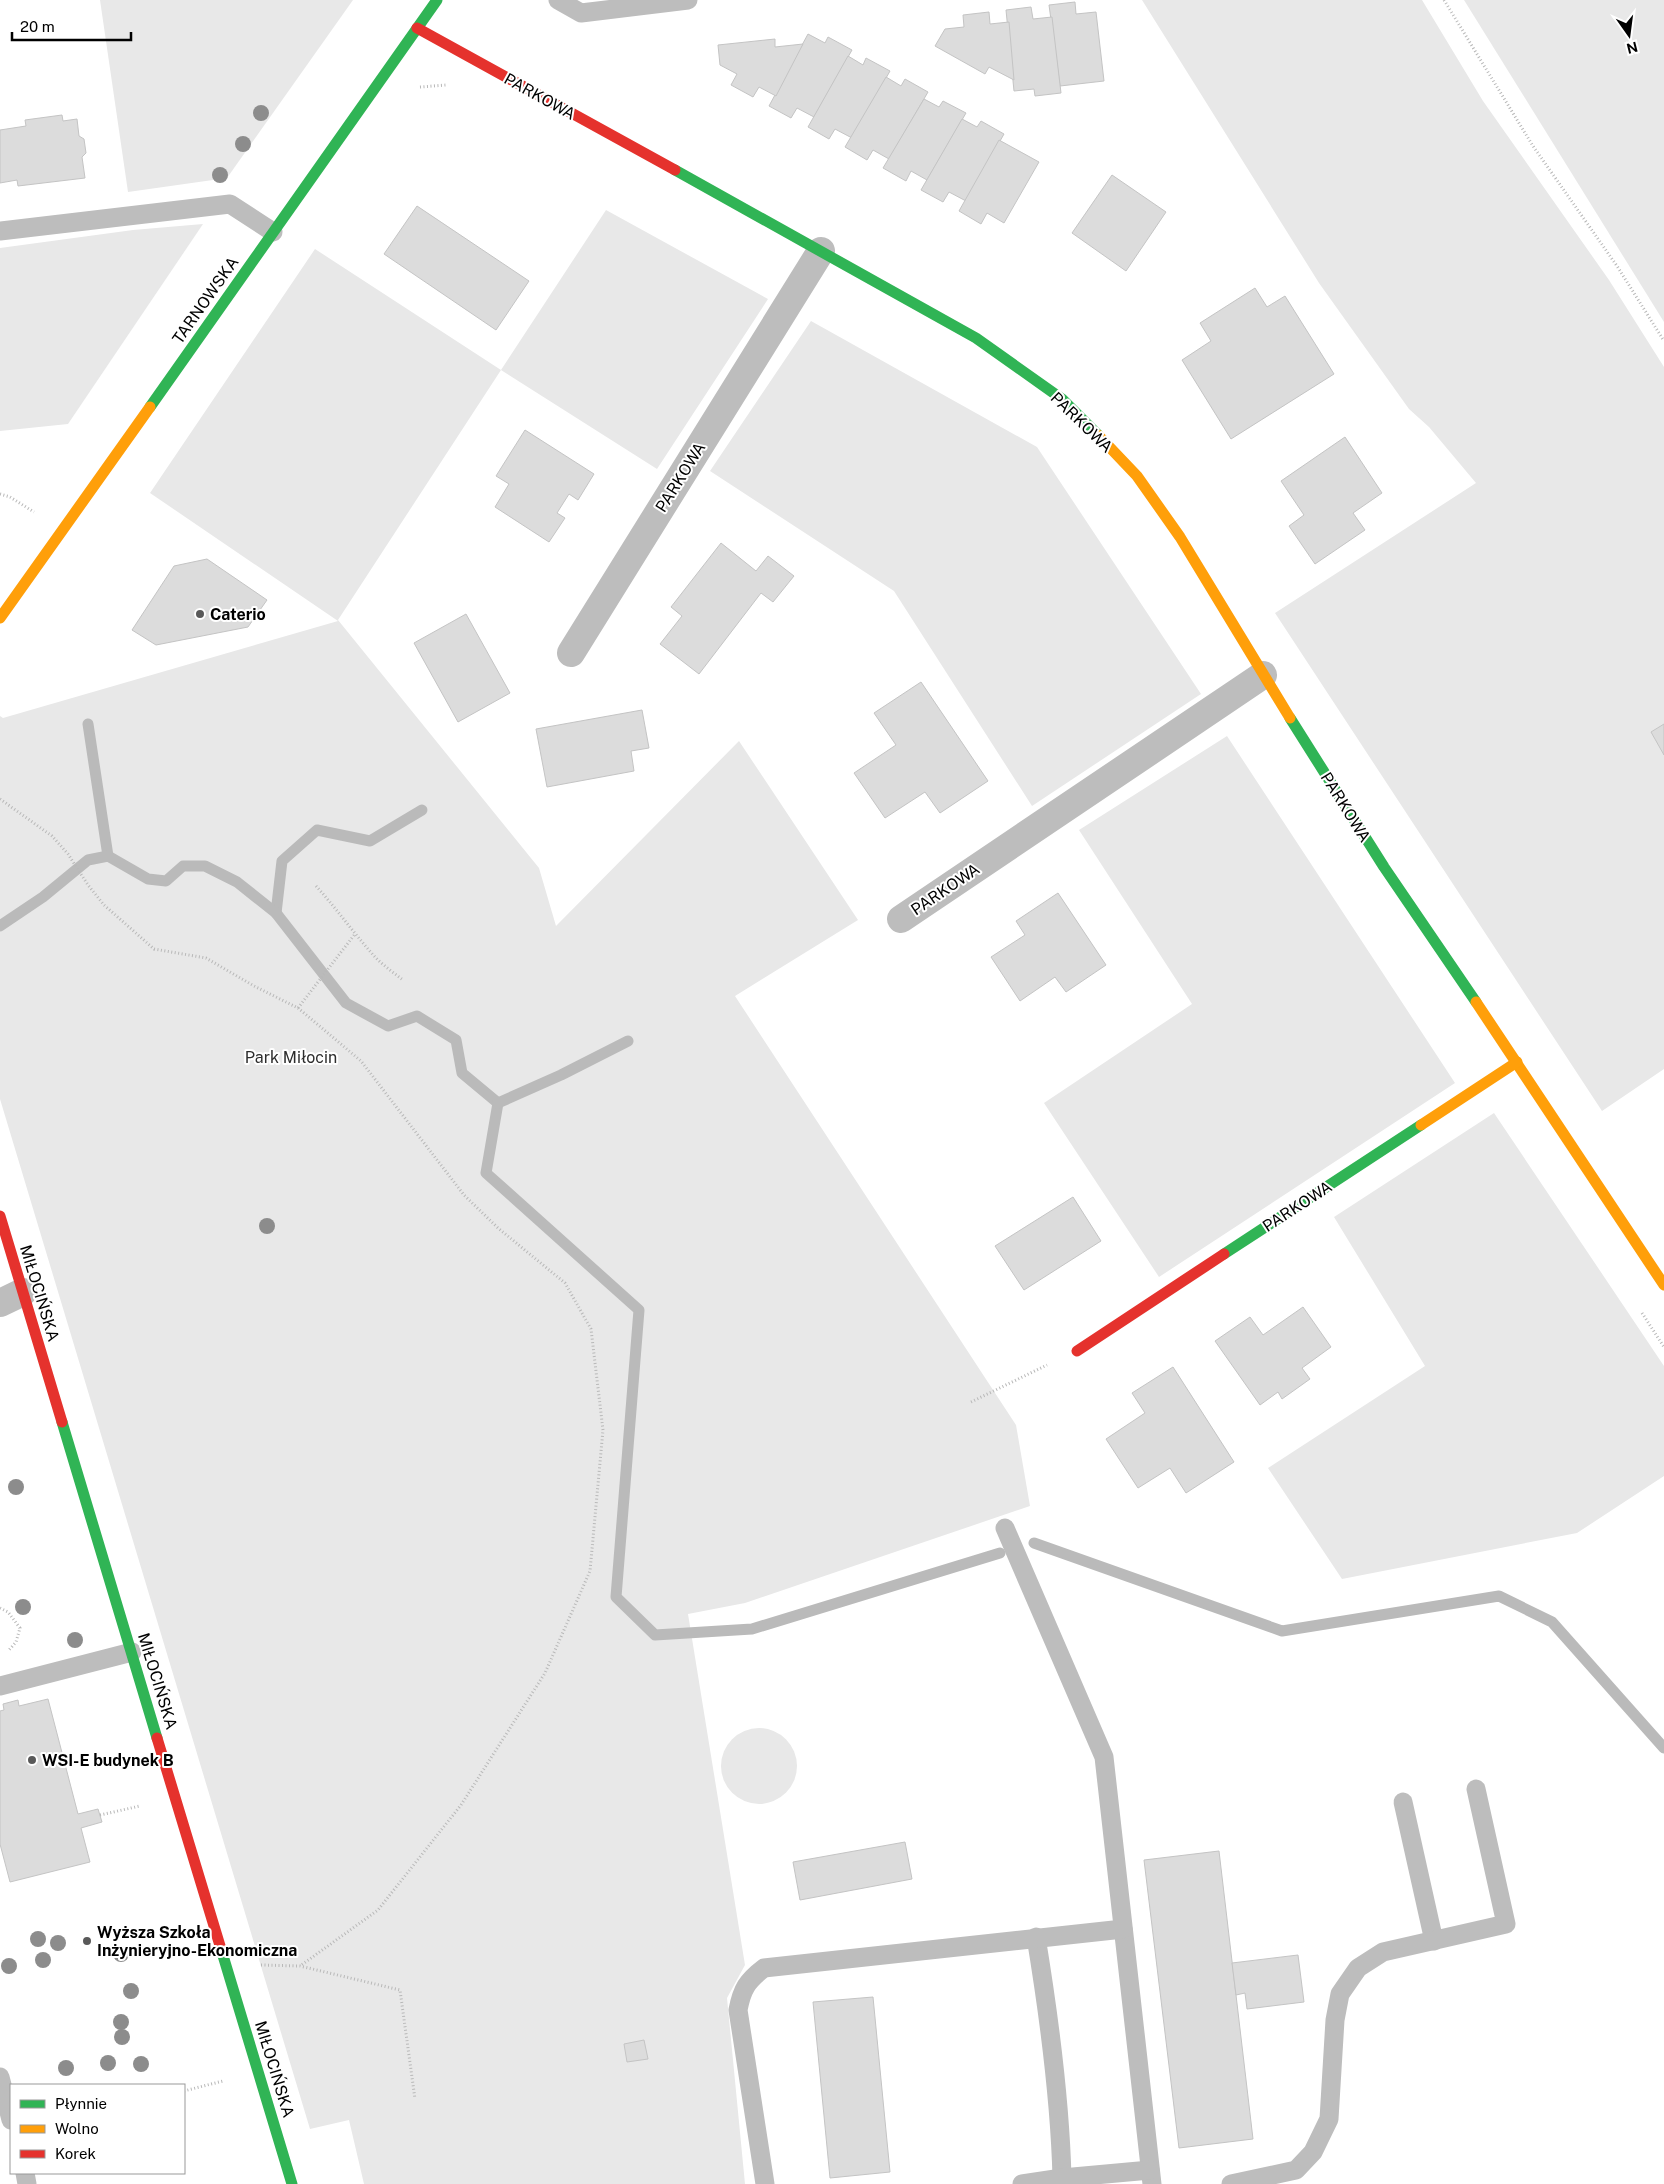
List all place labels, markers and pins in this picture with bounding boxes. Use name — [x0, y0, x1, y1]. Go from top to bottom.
place label: Caterio — [210, 605, 266, 624]
marker: Caterio — [194, 608, 206, 620]
place label: WSI-E budynek B — [42, 1751, 174, 1770]
marker: WSI-E budynek B — [26, 1754, 38, 1766]
place label: Wyższa Szkoła Inżynieryjno-Ekonomiczna — [97, 1923, 297, 1960]
marker: Wyższa Szkoła Inżynieryjno-Ekonomiczna — [81, 1935, 93, 1947]

